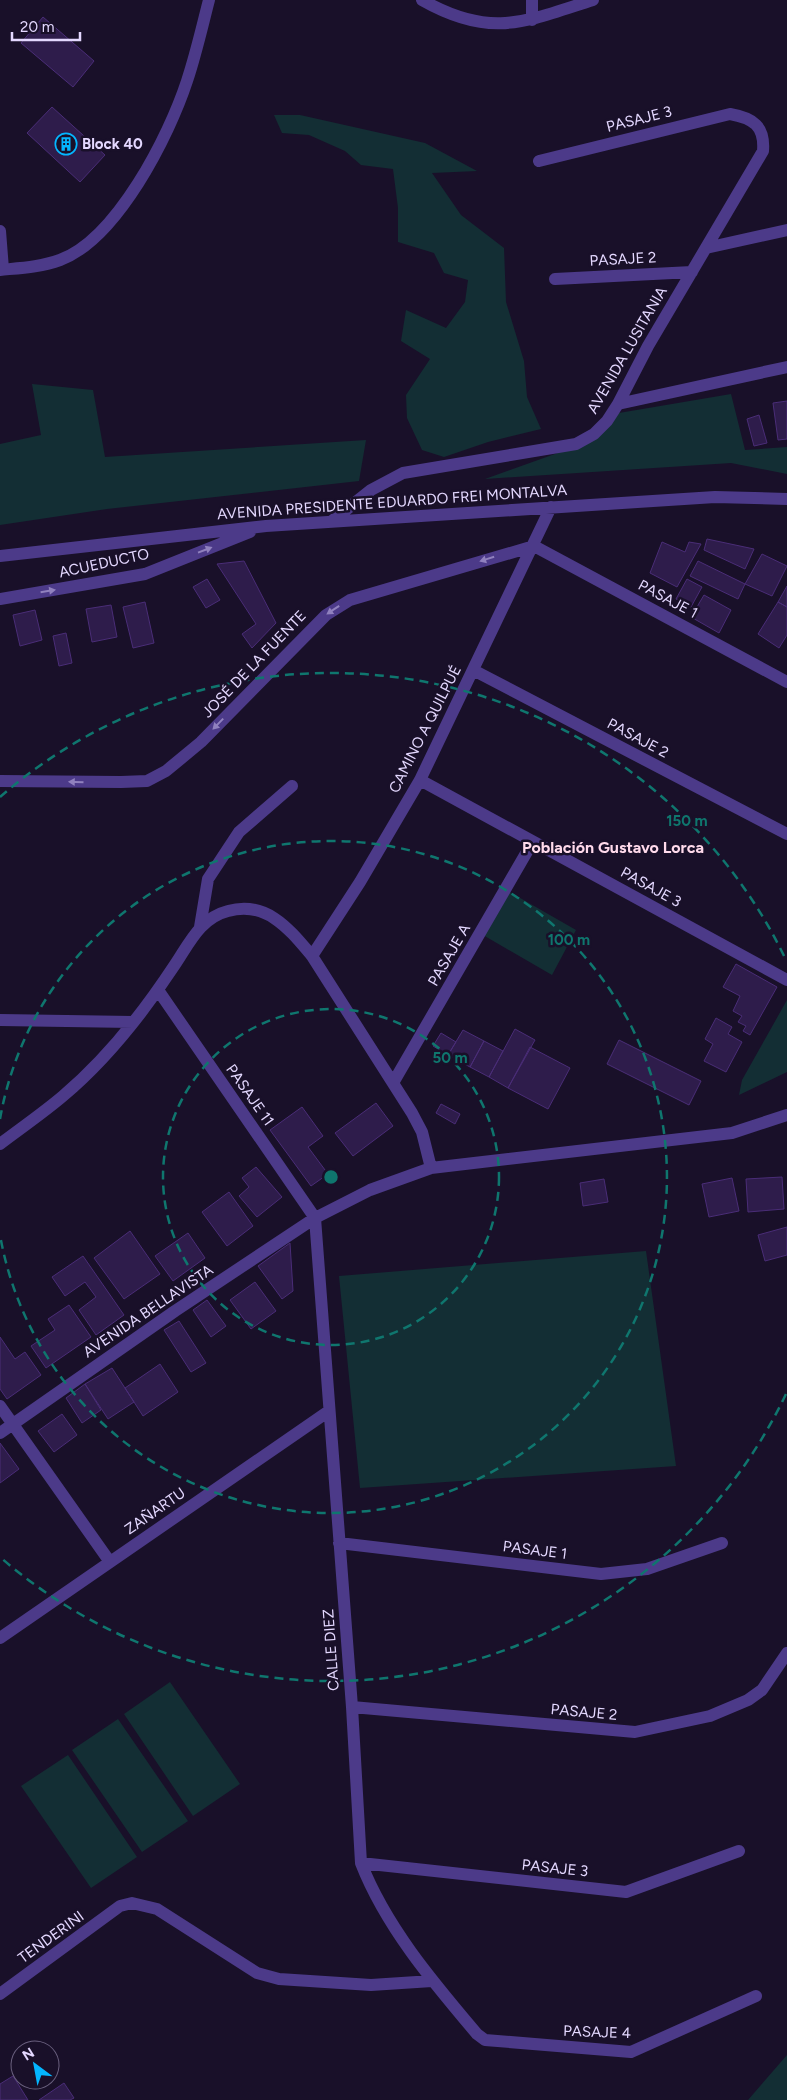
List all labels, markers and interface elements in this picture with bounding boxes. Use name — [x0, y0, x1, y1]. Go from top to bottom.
scale bar — [12, 10, 80, 42]
text: 20 m — [20, 18, 54, 36]
street label: PASAJE 3 — [604, 102, 674, 136]
building icon: Block 40 — [54, 132, 78, 156]
place label: Block 40 — [82, 135, 143, 153]
street label: PASAJE 2 — [589, 248, 657, 270]
street label: AVENIDA LUSITANIA — [583, 283, 671, 417]
street label: AVENIDA PRESIDENTE EDUARDO FREI MONTALVA — [216, 481, 568, 523]
street label: ACUEDUCTO — [57, 545, 151, 581]
one-way arrow — [197, 546, 212, 553]
one-way arrow — [479, 556, 494, 564]
street label: PASAJE 1 — [635, 576, 701, 622]
one-way arrow — [41, 587, 57, 595]
one-way arrow — [326, 605, 340, 614]
street label: JOSÉ DE LA FUENTE — [198, 607, 310, 721]
street label: CAMINO A QUILPUÉ — [385, 662, 465, 796]
street label: PASAJE 2 — [604, 714, 672, 762]
one-way arrow — [212, 718, 224, 730]
one-way arrow — [68, 778, 84, 786]
text: 150 m — [666, 812, 708, 830]
district label: Población Gustavo Lorca — [522, 838, 704, 857]
street label: PASAJE 3 — [617, 863, 685, 911]
street label: PASAJE A — [424, 921, 474, 989]
text: 100 m — [548, 931, 590, 949]
text: 50 m — [432, 1049, 468, 1067]
street label: PASAJE 11 — [222, 1061, 278, 1129]
centre of rings — [322, 1168, 340, 1186]
street label: AVENIDA BELLAVISTA — [80, 1261, 216, 1361]
street label: ZAÑARTU — [121, 1484, 189, 1538]
street label: PASAJE 1 — [502, 1537, 568, 1563]
street label: CALLE DIEZ — [319, 1608, 343, 1692]
street label: PASAJE 2 — [550, 1700, 618, 1724]
street label: PASAJE 3 — [521, 1856, 589, 1880]
street label: TENDERINI — [15, 1907, 87, 1967]
street label: PASAJE 4 — [563, 2022, 631, 2042]
north arrow — [10, 2040, 60, 2090]
text: N — [19, 2044, 37, 2064]

